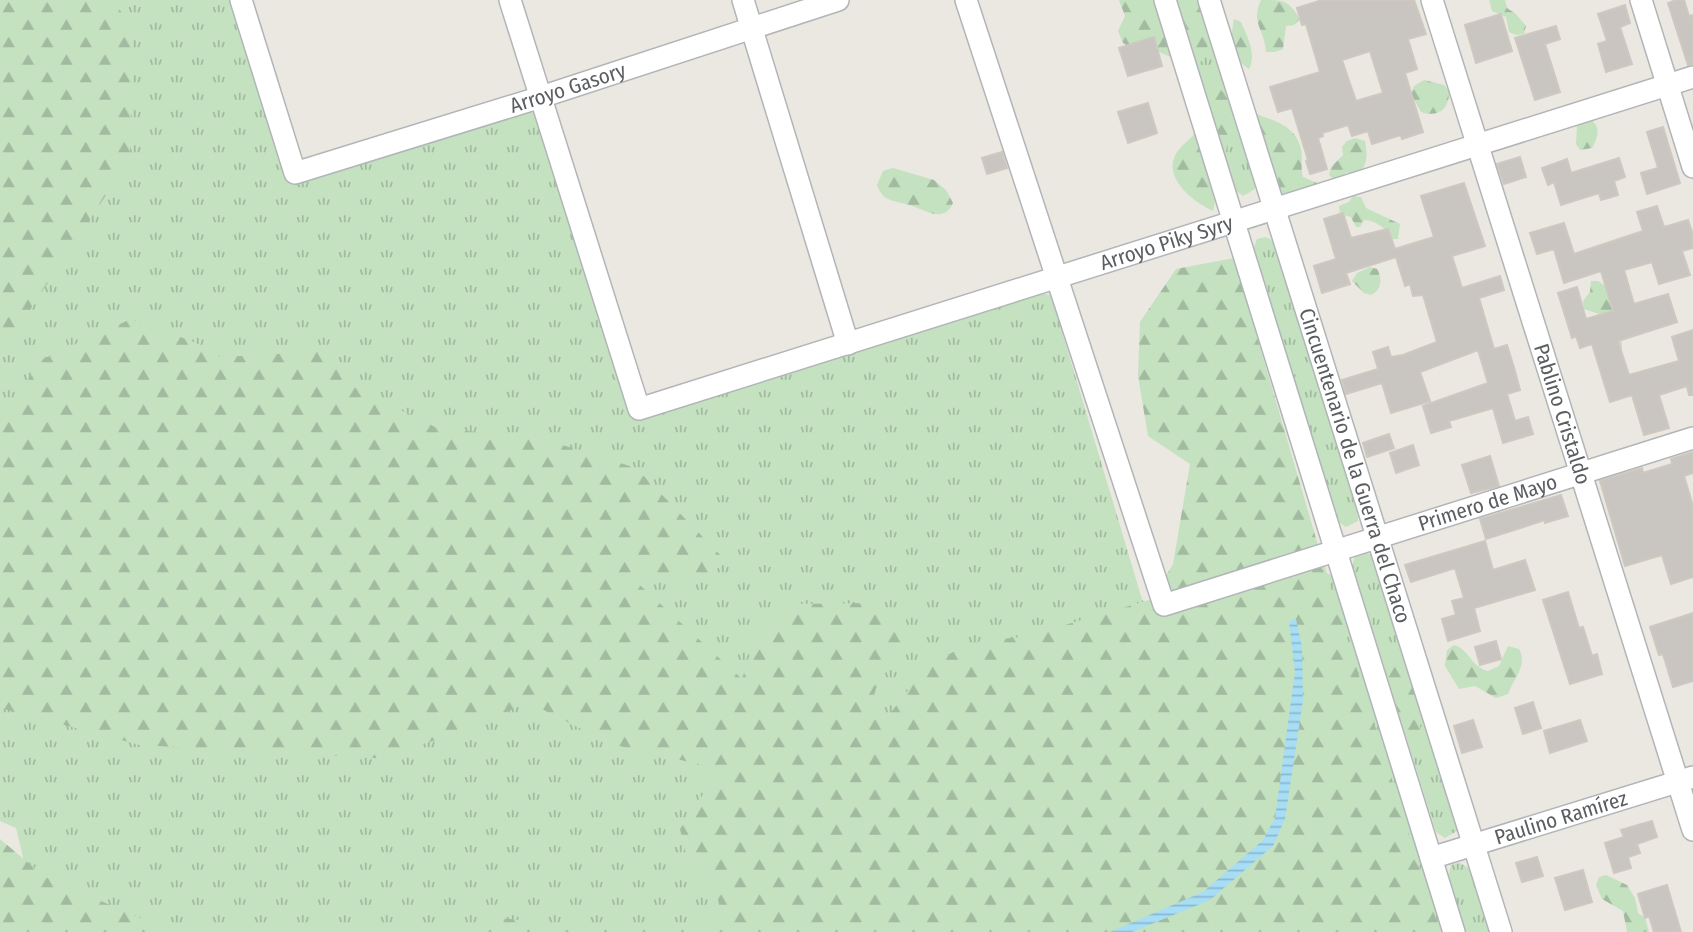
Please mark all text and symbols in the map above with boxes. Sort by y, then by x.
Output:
street label: Arroyo Gasory [507,57,630,119]
street label: Arroyo Piky Syry [1097,209,1237,276]
street label: Cincuentenario de la Guerra del Chaco [1293,305,1416,626]
street label: Pablino Cristaldo [1528,341,1596,487]
street label: Primero de Mayo [1415,469,1560,537]
street label: Paulino Ramírez [1491,785,1630,851]

